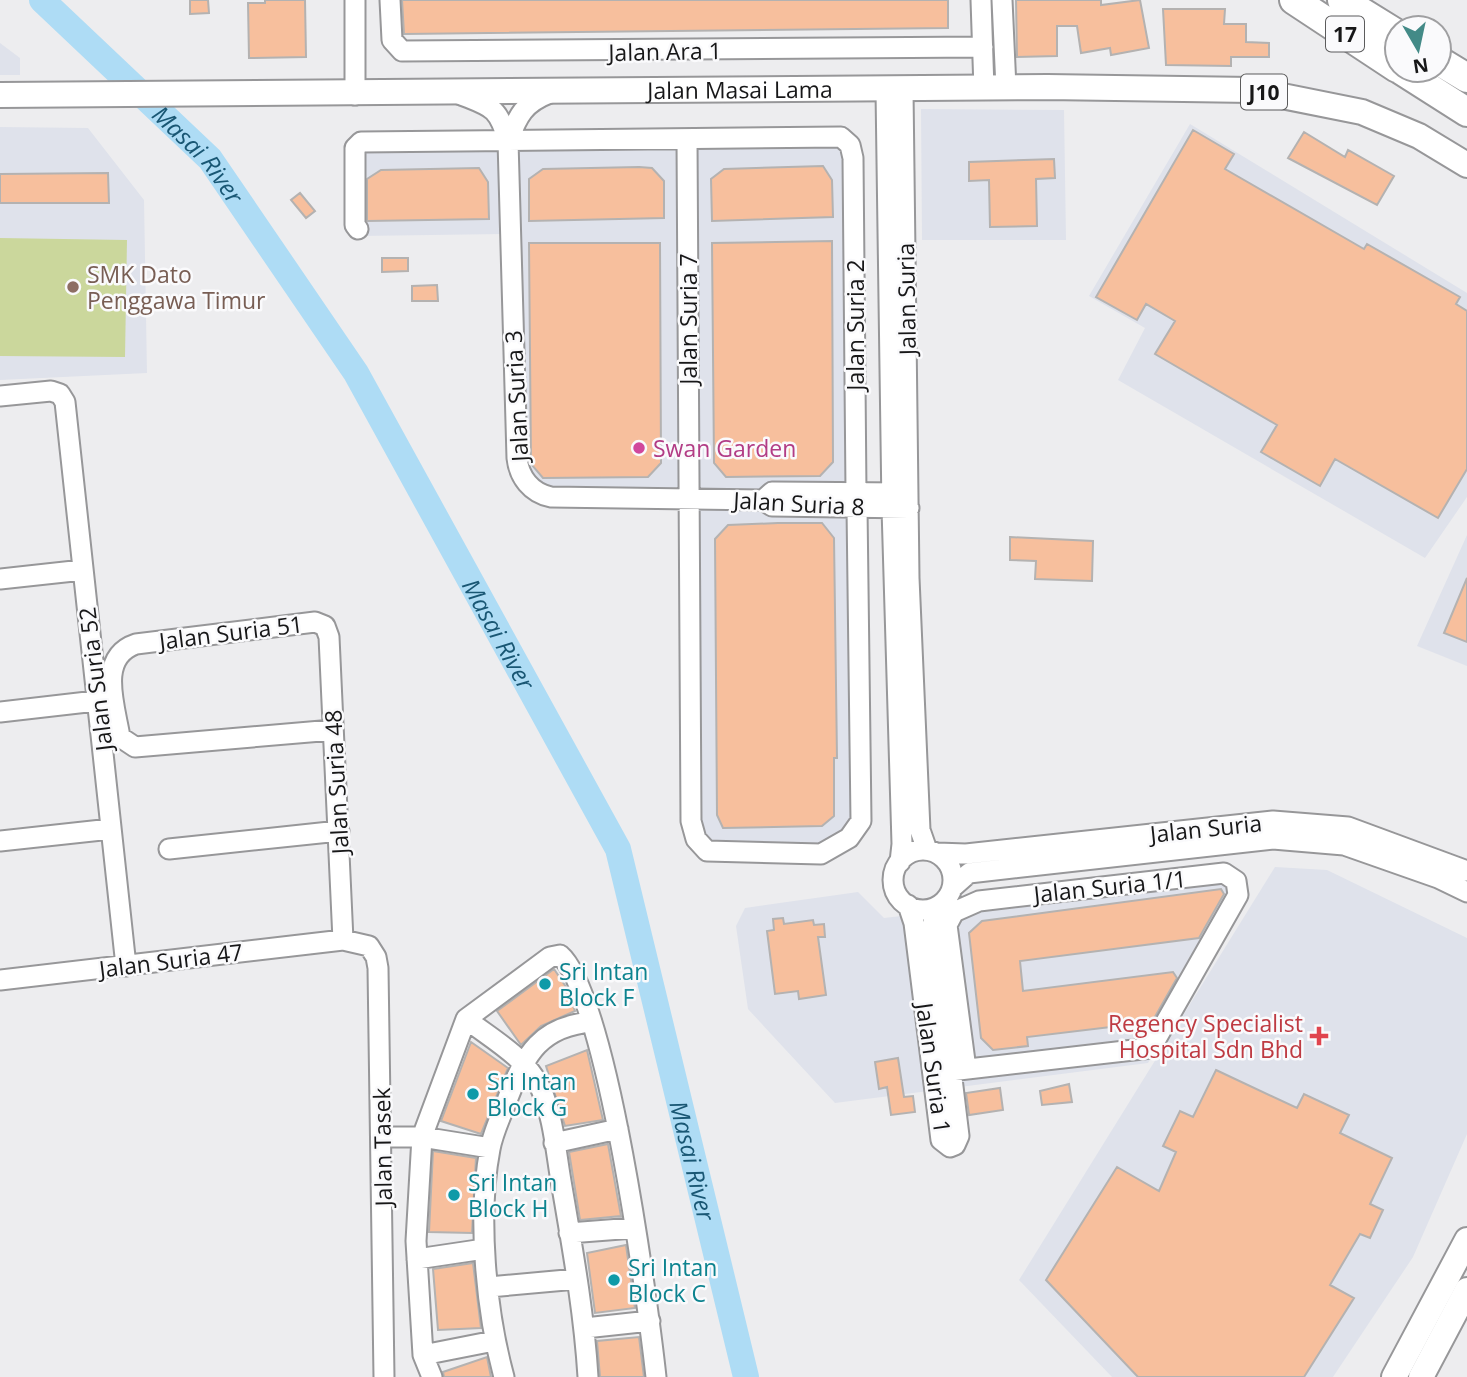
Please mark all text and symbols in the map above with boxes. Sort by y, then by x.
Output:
north arrow [1383,14,1453,84]
road number: 17 [1326,16,1364,52]
street label: Jalan Ara 1 [606,34,722,68]
text: N [1411,52,1430,80]
street label: Jalan Masai Lama [645,73,833,106]
road number: J10 [1241,74,1287,110]
water label: Masai River [146,97,253,211]
street label: Jalan Suria [889,243,923,357]
street label: Jalan Suria 7 [672,253,704,387]
place label: SMK Dato Penggawa Timur [87,258,266,316]
street label: Jalan Suria 2 [839,259,871,393]
marker: SMK Dato Penggawa Timur [65,279,81,295]
street label: Jalan Suria 3 [497,330,536,464]
place label: Swan Garden [653,432,796,464]
marker: Swan Garden [631,440,647,456]
street label: Jalan Suria 8 [731,483,865,522]
water label: Masai River [456,572,544,697]
street label: Jalan Suria 52 [70,605,120,755]
street label: Jalan Suria 51 [155,607,305,657]
street label: Jalan Suria 48 [316,709,356,857]
street label: Jalan Suria [1146,806,1264,850]
street label: Jalan Suria 1/1 [1030,862,1188,910]
street label: Jalan Suria 47 [95,935,245,985]
place label: Sri Intan Block F [559,955,648,1013]
marker: Sri Intan Block F [537,976,553,992]
street label: Jalan Suria 1 [909,999,959,1135]
place label: Regency Specialist Hospital Sdn Bhd [1108,1007,1303,1065]
marker: Regency Specialist Hospital Sdn Bhd [1309,1026,1329,1046]
place label: Sri Intan Block G [487,1065,576,1123]
marker: Sri Intan Block G [465,1086,481,1102]
street label: Jalan Tasek [365,1087,399,1209]
water label: Masai River [663,1097,724,1225]
place label: Sri Intan Block H [468,1166,557,1224]
marker: Sri Intan Block H [446,1187,462,1203]
place label: Sri Intan Block C [628,1251,717,1309]
marker: Sri Intan Block C [606,1272,622,1288]

